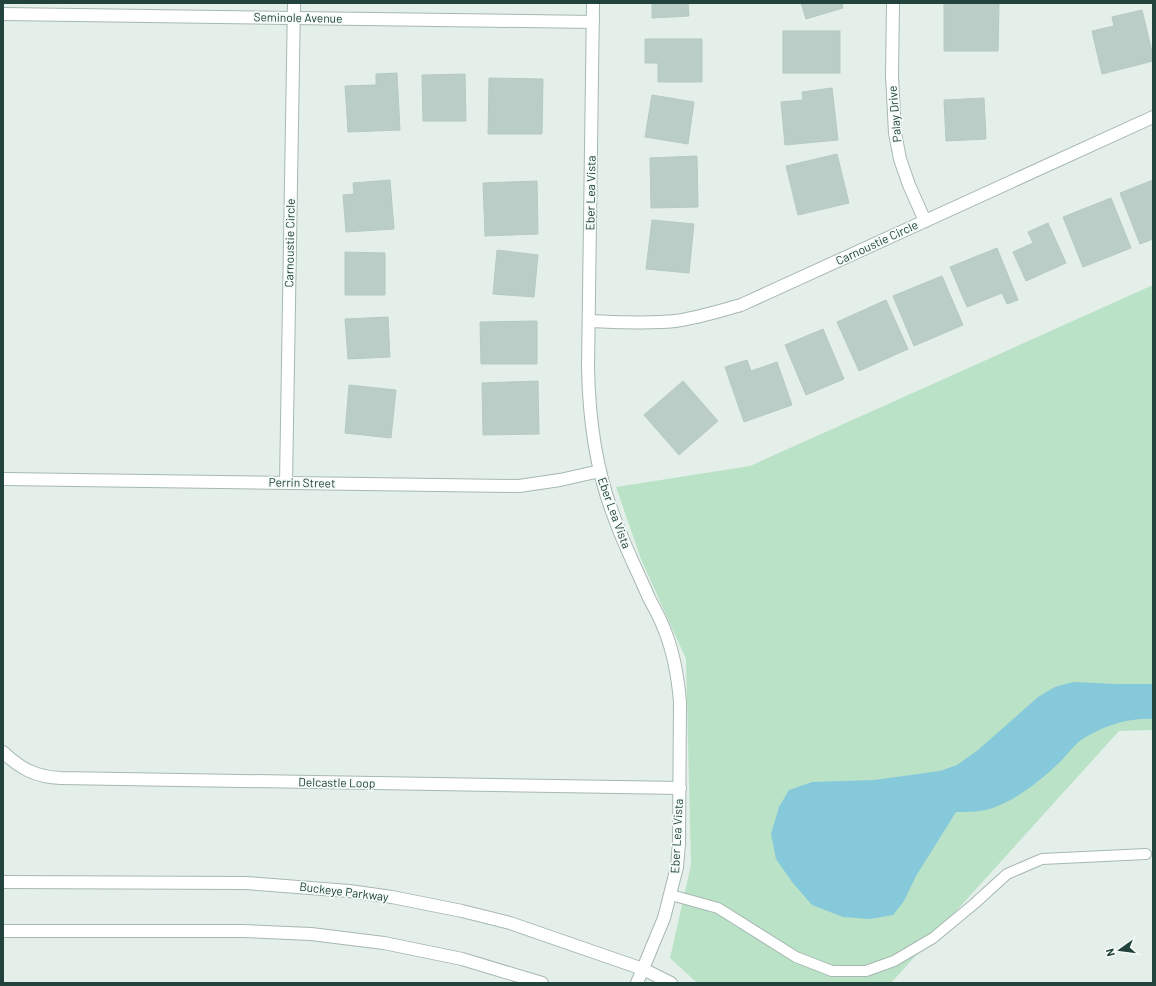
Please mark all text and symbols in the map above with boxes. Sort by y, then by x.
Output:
street label: Seminole Avenue [253,9,343,25]
street label: Palay Drive [885,85,903,143]
street label: Eber Lea Vista [582,155,598,231]
street label: Carnoustie Circle [281,198,297,288]
street label: Carnoustie Circle [833,217,920,267]
street label: Perrin Street [269,474,335,490]
street label: Eber Lea Vista [596,475,634,550]
street label: Delcastle Loop [298,774,376,790]
street label: Eber Lea Vista [667,798,685,874]
street label: Buckeye Parkway [299,879,390,903]
north arrow [1100,930,1140,970]
text: N [1103,947,1117,958]

